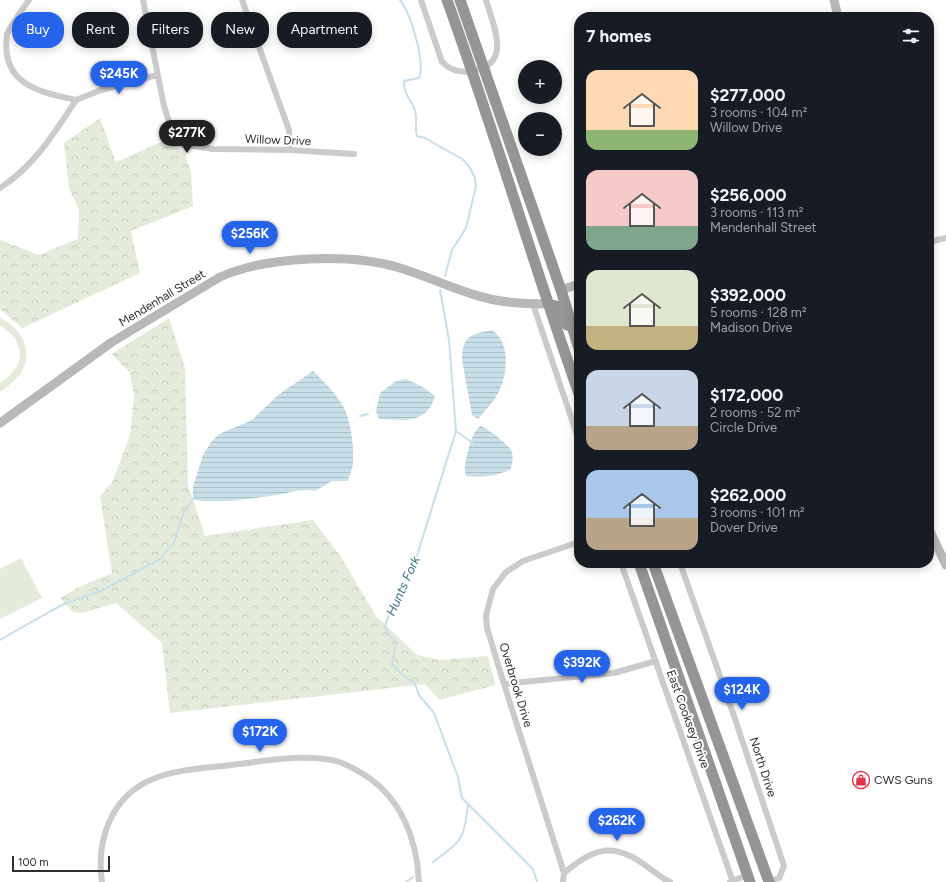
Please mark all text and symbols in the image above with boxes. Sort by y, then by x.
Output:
chip: Buy [12,12,64,48]
chip: Rent [72,12,129,48]
chip: Filters [137,12,203,48]
chip: New [211,12,269,48]
chip: Apartment [277,12,372,48]
icon: filters [900,25,922,47]
text: 7 homes [586,26,651,46]
map controls [518,60,562,156]
button: + [518,60,562,104]
pin: $245K [91,61,147,95]
text: $245K [99,66,139,81]
text: $277,000 [710,85,786,105]
icon: home [618,86,666,134]
text: 3 rooms · 104 m² [710,105,807,120]
button: − [518,112,562,156]
pin: $277K [159,120,215,154]
text: Willow Drive [710,120,782,135]
text: $277K [168,125,206,140]
street label: Willow Drive [245,132,312,148]
text: $256,000 [710,185,786,205]
icon: home [618,186,666,234]
text: 3 rooms · 113 m² [710,205,803,220]
text: Mendenhall Street [710,220,817,235]
pin: $256K [222,221,278,255]
text: $256K [231,226,269,241]
street label: Mendenhall Street [116,266,208,329]
text: $392,000 [710,285,786,305]
icon: home [618,286,666,334]
text: 5 rooms · 128 m² [710,305,807,320]
text: Madison Drive [710,320,792,335]
text: $172,000 [710,385,783,405]
icon: home [618,386,666,434]
text: 2 rooms · 52 m² [710,405,801,420]
text: Circle Drive [710,420,777,435]
text: $262,000 [710,485,786,505]
icon: home [618,486,666,534]
text: 3 rooms · 101 m² [710,505,805,520]
text: Dover Drive [710,520,778,535]
water label: Hunts Fork [383,553,423,618]
street label: Overbrook Drive [497,641,536,729]
pin: $392K [554,650,610,684]
text: $392K [563,655,601,670]
street label: East Cooksey Drive [664,668,712,771]
pin: $124K [714,677,770,711]
text: $124K [723,682,761,697]
pin: $172K [232,719,288,753]
text: $172K [242,724,278,739]
street label: North Drive [747,735,779,799]
shop icon: CWS Guns [851,770,871,790]
place label: CWS Guns [874,773,933,787]
pin: $262K [589,808,645,842]
text: $262K [598,813,636,828]
scale bar [12,854,110,873]
text: 100 m [18,856,49,869]

